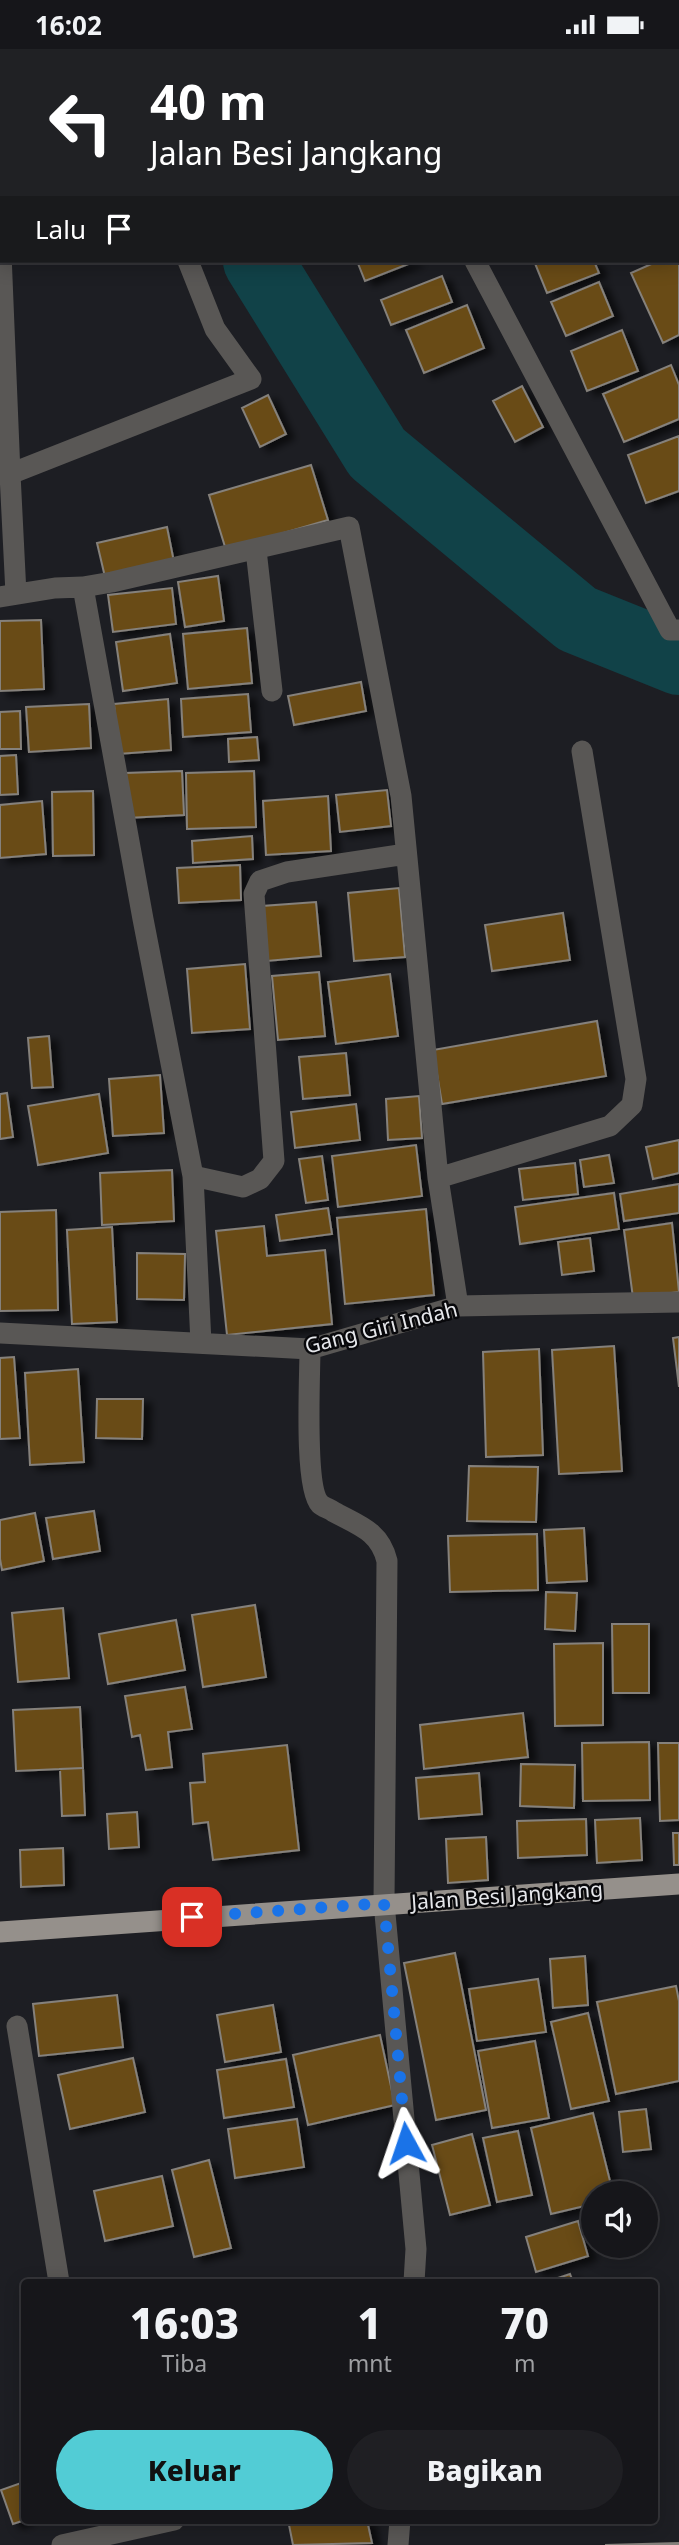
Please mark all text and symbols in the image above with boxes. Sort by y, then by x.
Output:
text: 16:02 [35,7,102,43]
text: 40 m [150,68,267,134]
icon: left [35,77,126,168]
text: Jalan Besi Jangkang [150,131,442,174]
icon: arrive [100,210,138,248]
text: Lalu [35,211,86,247]
street label: Gang Giri Indah [302,1294,460,1360]
street label: Jalan Besi Jangkang [408,1874,604,1916]
pin [162,1887,222,1947]
icon: arrive [173,1898,211,1936]
position arrow [369,2106,443,2180]
map controls [581,2181,658,2258]
button: sound [581,2181,658,2258]
text: 16:03 [130,2294,239,2351]
text: 1 [358,2294,382,2351]
text: 70 [501,2294,549,2351]
text: Tiba [161,2347,207,2379]
text: mnt [348,2347,392,2379]
text: m [514,2347,536,2379]
button: Keluar [56,2430,333,2510]
button: Bagikan [347,2430,623,2510]

